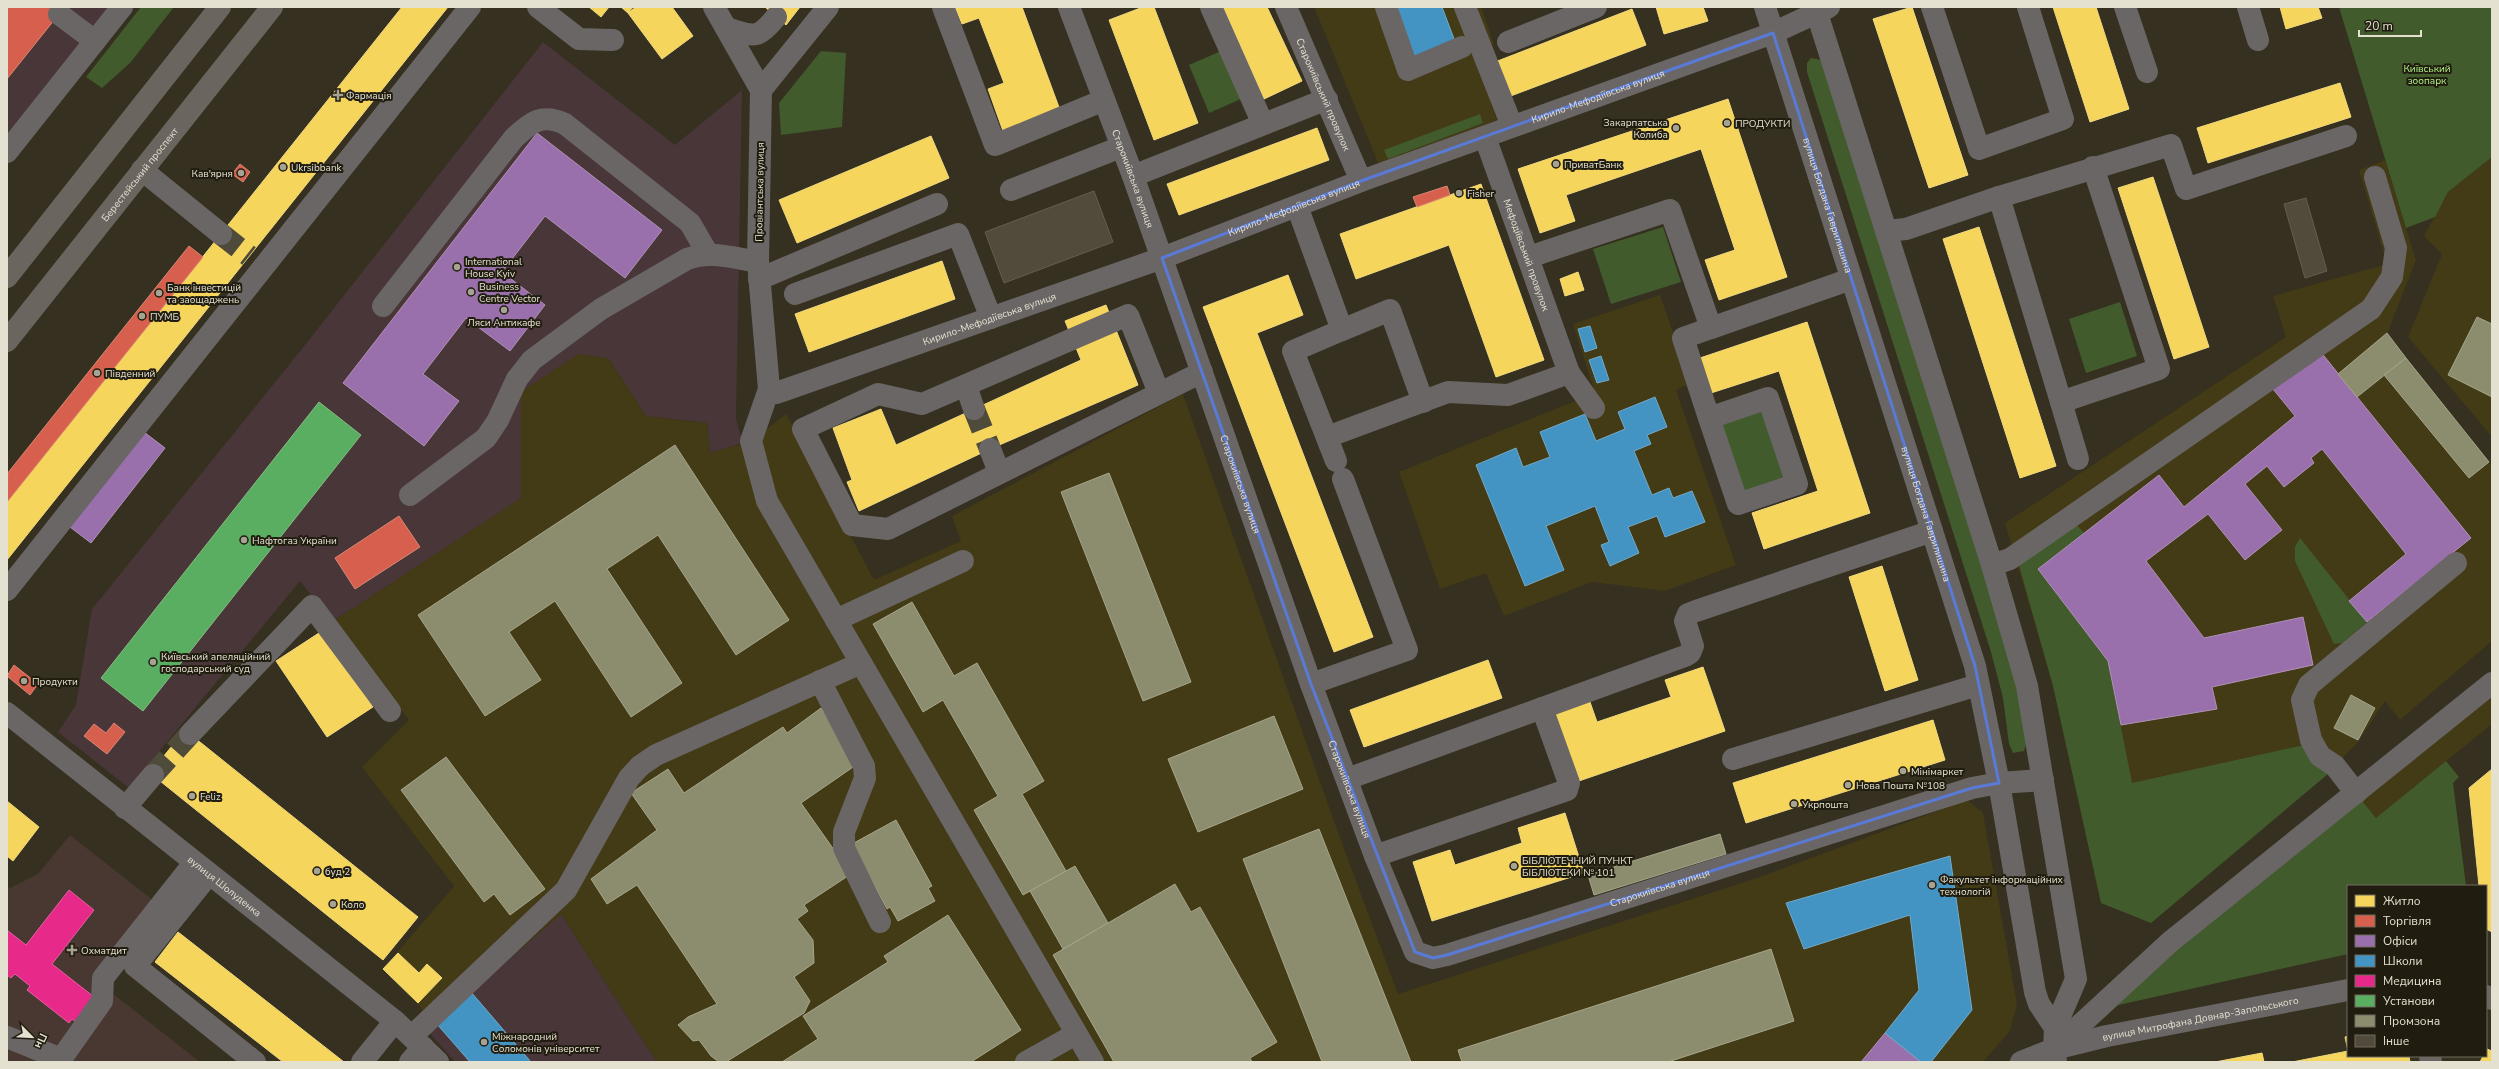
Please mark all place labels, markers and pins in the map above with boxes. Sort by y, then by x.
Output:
place label: Фармація [346,89,392,103]
marker: Фармація [333,90,343,100]
place label: Закарпатська Колиба [1603,116,1668,142]
place label: ПРОДУКТИ [1735,117,1790,131]
marker: ПРОДУКТИ [1722,118,1732,128]
marker: Закарпатська Колиба [1671,123,1681,133]
place label: ПриватБанк [1564,158,1622,172]
marker: ПриватБанк [1551,159,1561,169]
place label: Ukrsibbank [291,161,343,175]
marker: Ukrsibbank [278,162,288,172]
place label: Кав'ярня [191,167,233,181]
marker: Кав'ярня [236,168,246,178]
place label: Fisher [1467,187,1495,201]
marker: Fisher [1454,188,1464,198]
place label: International House Kyiv [465,255,522,281]
marker: International House Kyiv [452,262,462,272]
place label: Business Centre Vector [479,280,541,306]
place label: Банк інвестицій та заощаджень [167,281,241,307]
marker: Business Centre Vector [466,287,476,297]
marker: Банк інвестицій та заощаджень [154,288,164,298]
marker: Ляси Антикафе [499,305,509,315]
place label: ПУМБ [150,310,180,324]
marker: ПУМБ [137,311,147,321]
place label: Ляси Антикафе [467,316,541,330]
place label: Південний [105,367,155,381]
marker: Південний [92,368,102,378]
place label: Нафтогаз України [252,534,337,548]
marker: Нафтогаз України [239,535,249,545]
place label: Київський апеляційний господарський суд [161,650,270,676]
marker: Київський апеляційний господарський суд [148,657,158,667]
place label: Продукти [32,675,78,689]
marker: Продукти [19,676,29,686]
place label: Мінімаркет [1911,765,1964,779]
marker: Мінімаркет [1898,766,1908,776]
place label: Нова Пошта №108 [1856,779,1945,793]
marker: Нова Пошта №108 [1843,780,1853,790]
place label: Feliz [200,790,221,804]
marker: Feliz [187,791,197,801]
place label: Укрпошта [1801,798,1848,812]
marker: Укрпошта [1789,799,1799,809]
place label: БІБЛІОТЕЧНИЙ ПУНКТ БІБЛІОТЕКИ № 101 [1522,854,1633,880]
marker: БІБЛІОТЕЧНИЙ ПУНКТ БІБЛІОТЕКИ № 101 [1509,861,1519,871]
place label: буд 2 [325,865,350,879]
marker: буд 2 [312,866,322,876]
place label: Факультет інформаційних технологій [1940,873,2063,899]
marker: Факультет інформаційних технологій [1927,880,1937,890]
place label: Коло [341,898,365,912]
marker: Коло [328,899,338,909]
marker: Охматдит [66,944,78,956]
place label: Охматдит [81,944,127,958]
place label: Міжнародний Соломонів університет [492,1030,600,1056]
marker: Міжнародний Соломонів університет [479,1037,489,1047]

